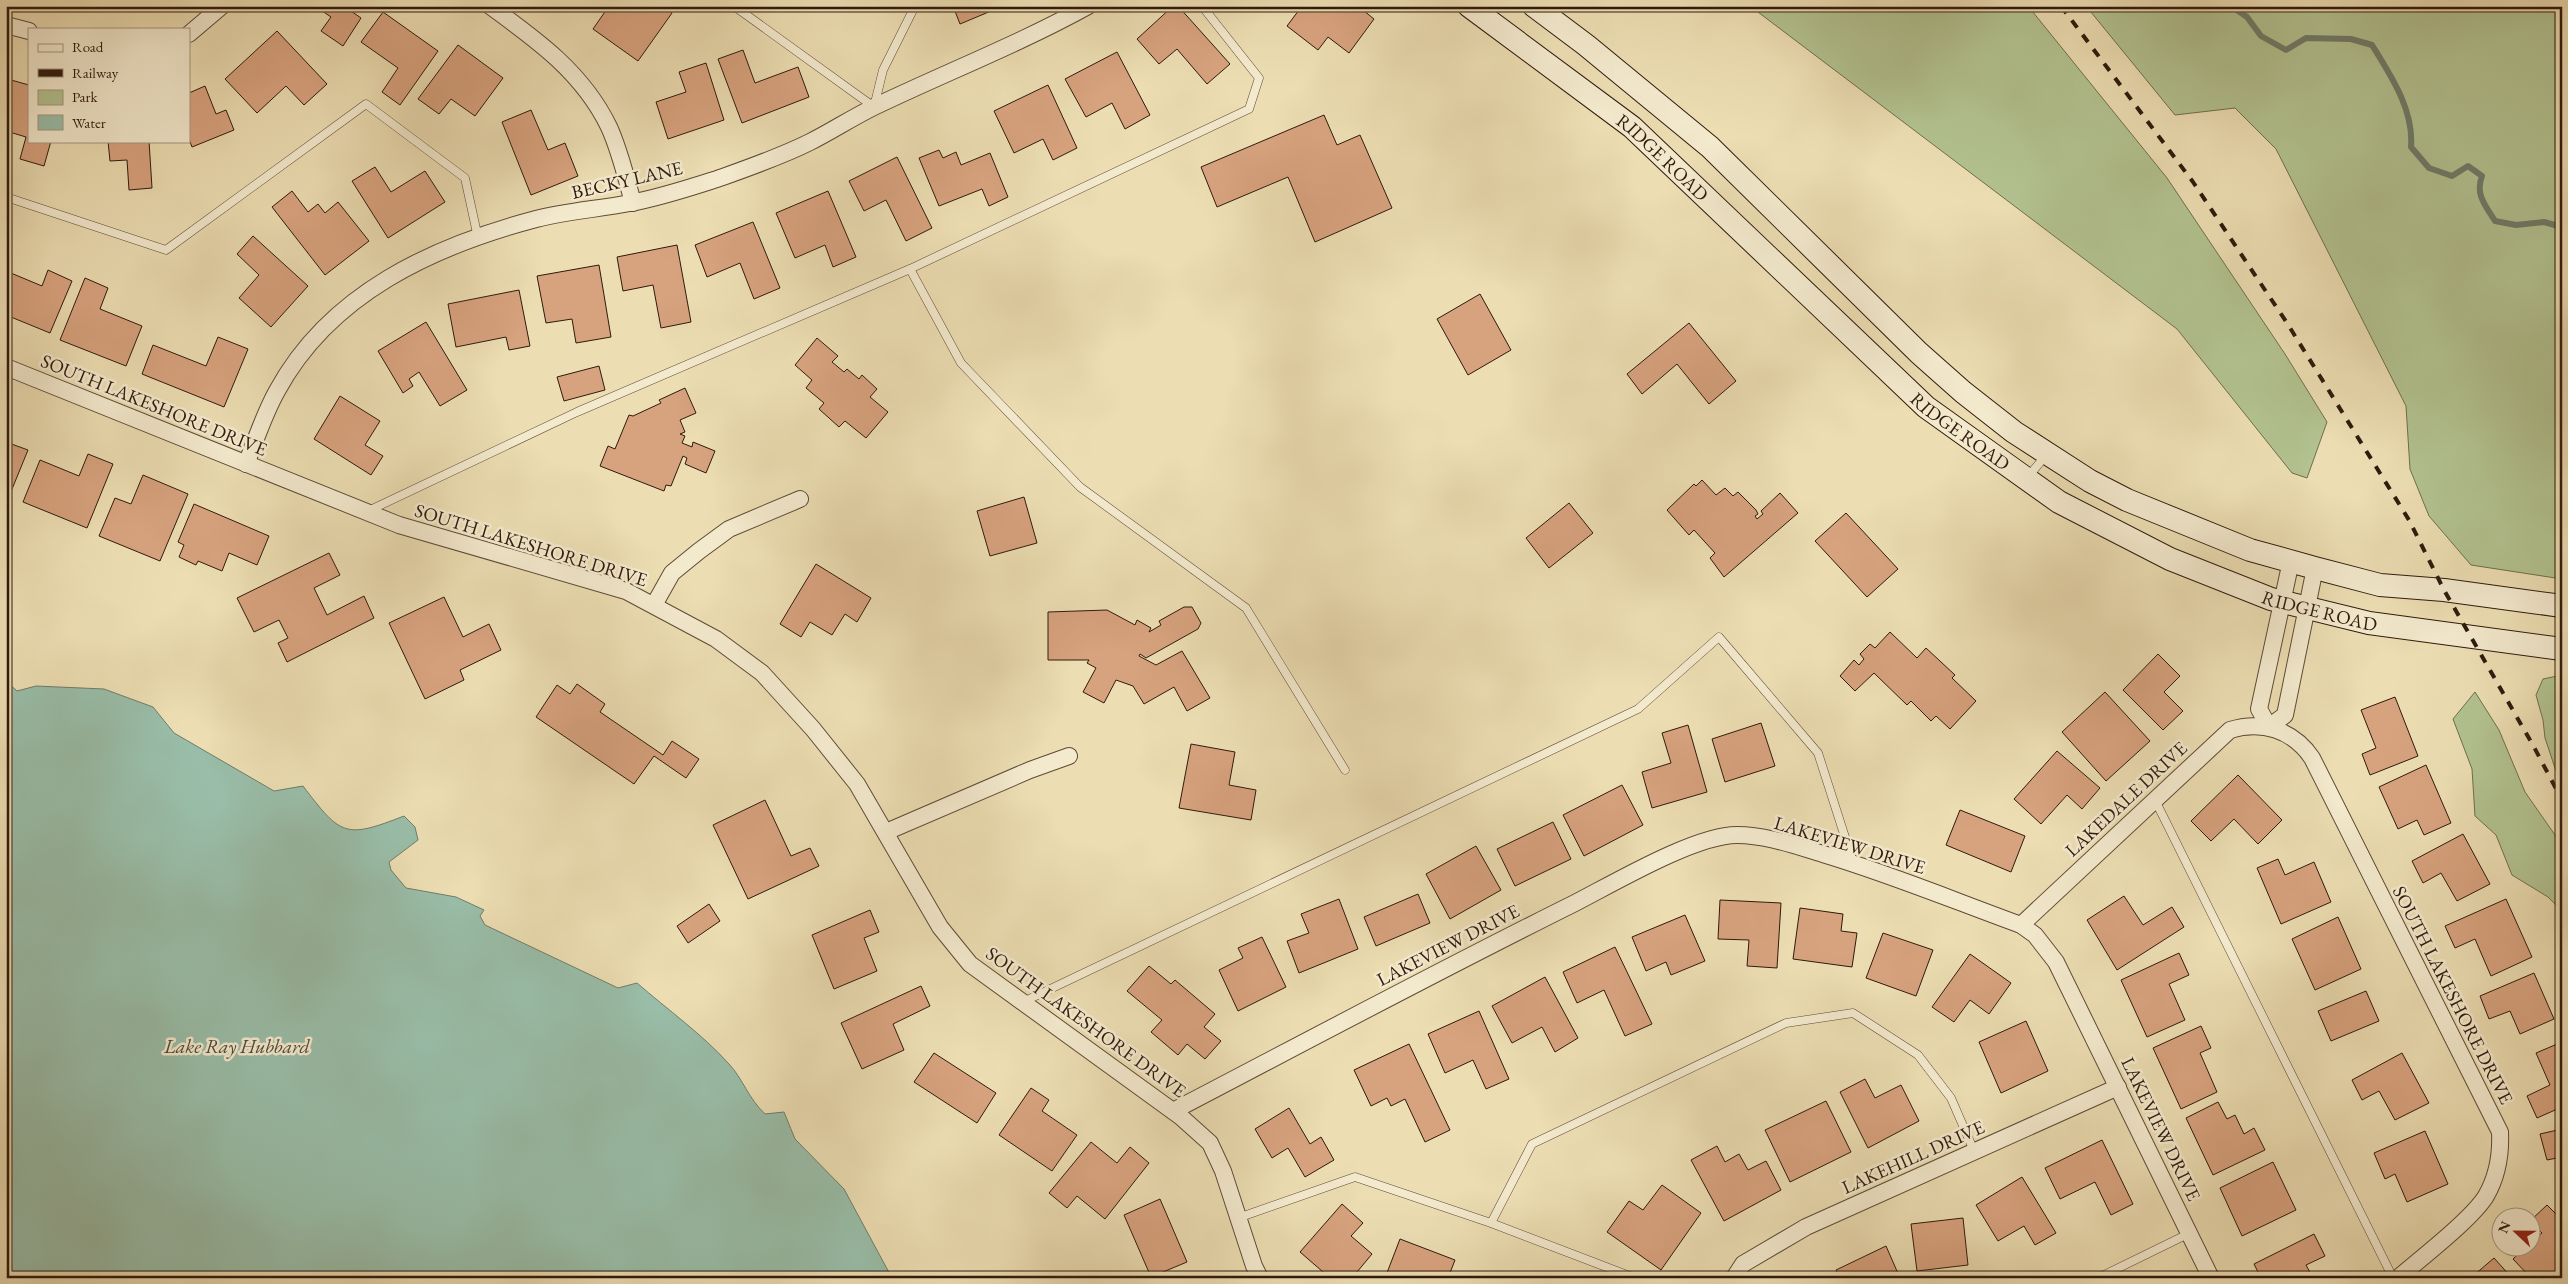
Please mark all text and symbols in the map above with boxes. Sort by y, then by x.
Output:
legend [28,28,190,142]
text: Road [72,37,104,56]
text: Railway [72,63,119,82]
text: Park [72,87,99,106]
street label: RIDGE ROAD [1612,108,1714,206]
text: Water [72,113,106,132]
street label: BECKY LANE [569,155,685,205]
street label: SOUTH LAKESHORE DRIVE [37,348,271,462]
street label: RIDGE ROAD [1905,386,2015,476]
street label: SOUTH LAKESHORE DRIVE [412,498,651,592]
street label: RIDGE ROAD [2258,584,2379,636]
street label: LAKEDALE DRIVE [2060,736,2193,862]
street label: LAKEVIEW DRIVE [1771,810,1929,880]
street label: SOUTH LAKESHORE DRIVE [2387,882,2519,1109]
street label: LAKEVIEW DRIVE [1372,898,1524,992]
street label: SOUTH LAKESHORE DRIVE [981,941,1191,1103]
water label: Lake Ray Hubbard [163,1033,311,1059]
street label: LAKEVIEW DRIVE [2115,1053,2207,1205]
street label: LAKEHILL DRIVE [1838,1114,1988,1200]
north arrow [2490,1206,2540,1256]
text: N [2493,1218,2515,1236]

